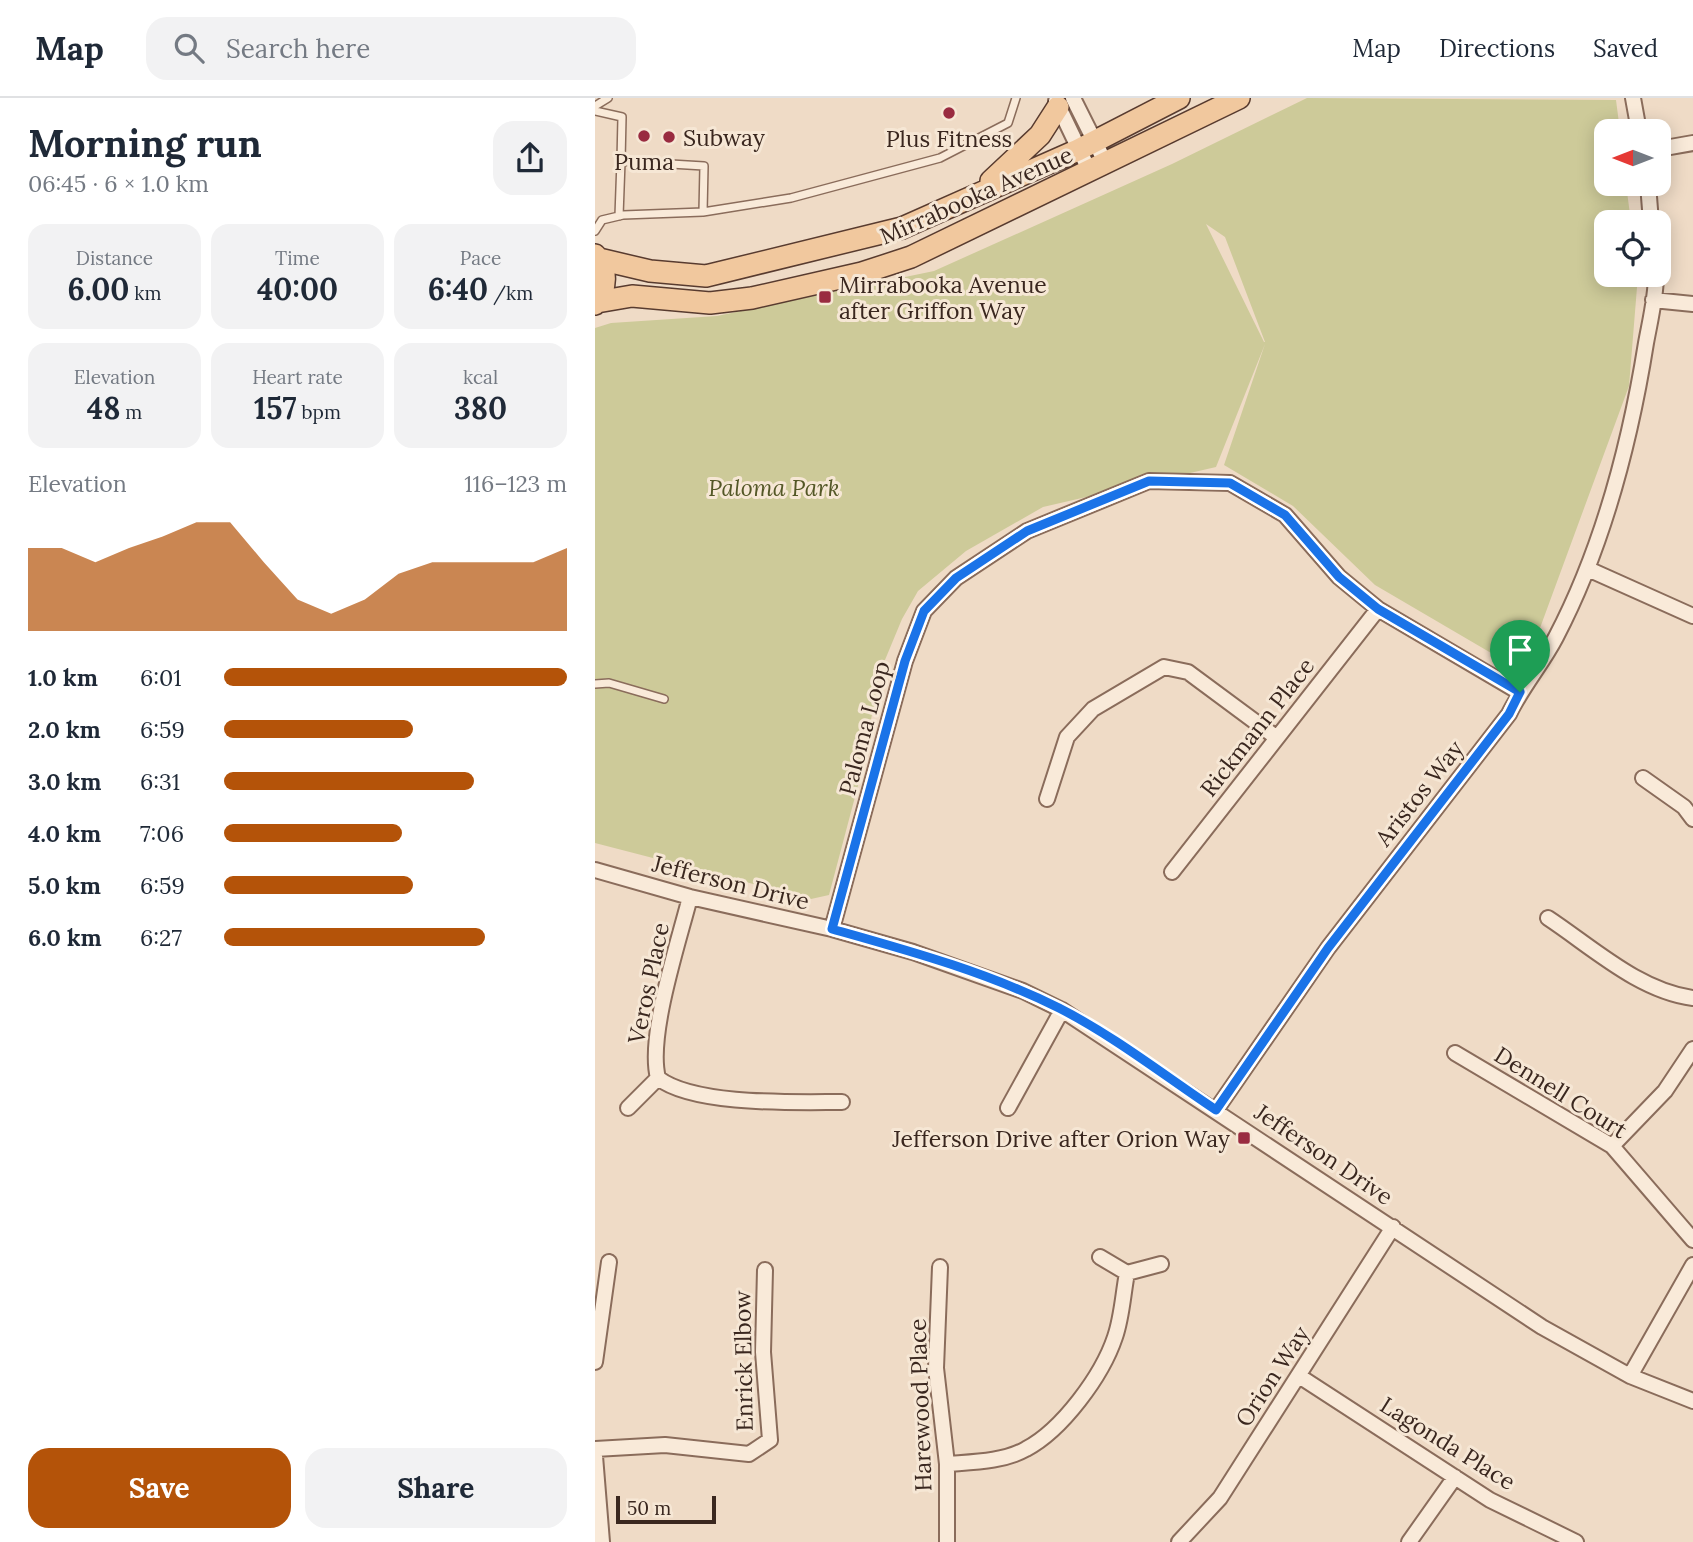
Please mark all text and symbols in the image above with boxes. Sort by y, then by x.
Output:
search box [146,17,636,80]
text: Map [35,27,104,69]
icon: search [170,29,208,67]
text: Search here [226,32,370,65]
text: Map [1352,33,1401,64]
text: Directions [1439,33,1555,64]
text: Saved [1593,33,1658,64]
marker: Plus Fitness [941,105,957,121]
text: Morning run [28,119,262,167]
north arrow [1594,119,1671,196]
map controls [1594,119,1671,287]
button: share [493,121,567,195]
place label: Subway [683,123,766,152]
place label: Plus Fitness [886,124,1012,153]
marker: Puma [636,128,652,144]
marker: Subway [661,129,677,145]
street label: Mirrabooka Avenue [875,139,1077,251]
place label: Puma [614,147,674,176]
text: 06:45 · 6 × 1.0 km [28,169,209,198]
button: locate [1594,210,1671,287]
text: Distance [76,246,153,270]
text: Time [275,246,320,270]
text: Pace [460,246,501,270]
text: 6.00 [67,270,129,308]
text: 40:00 [257,270,338,308]
text: 6:40 [428,270,488,308]
place label: Mirrabooka Avenue after Griffon Way [839,270,1047,325]
text: km [129,281,162,305]
text: /km [488,281,533,305]
marker: Mirrabooka Avenue after Griffon Way [817,289,833,305]
text: Elevation [74,365,155,389]
text: Heart rate [252,365,343,389]
text: kcal [463,365,498,389]
text: 48 [87,389,120,427]
text: 157 [254,389,297,427]
text: 380 [454,389,507,427]
text: m [120,400,142,424]
text: bpm [297,400,341,424]
text: Elevation [28,469,127,498]
text: 116–123 m [464,469,567,498]
park label: Paloma Park [708,473,840,502]
pin [1490,620,1550,692]
icon: arrive [1501,631,1539,669]
street label: Rickmann Place [1194,652,1320,802]
street label: Paloma Loop [832,658,896,798]
text: 1.0 km [28,663,98,692]
text: 6:01 [140,663,182,692]
text: 2.0 km [28,715,101,744]
text: 6:59 [140,715,185,744]
street label: Aristos Way [1368,734,1470,852]
text: 3.0 km [28,767,101,796]
text: 6:31 [140,767,180,796]
text: 4.0 km [28,819,101,848]
text: 7:06 [140,819,184,848]
street label: Jefferson Drive [649,848,812,915]
text: 5.0 km [28,871,101,900]
text: 6:59 [140,871,185,900]
street label: Veros Place [621,920,675,1047]
text: 6.0 km [28,923,102,952]
text: 6:27 [140,923,182,952]
street label: Dennell Court [1489,1040,1633,1144]
street label: Jefferson Drive [1249,1097,1399,1211]
place label: Jefferson Drive after Orion Way [891,1124,1231,1153]
marker: Jefferson Drive after Orion Way [1236,1130,1252,1146]
street label: Enrick Elbow [727,1290,759,1432]
street label: Harewood Place [902,1318,938,1492]
street label: Orion Way [1229,1320,1316,1432]
street label: Lagonda Place [1375,1390,1521,1496]
button: Save [28,1448,291,1528]
button: Share [305,1448,567,1528]
scale bar [616,1493,716,1525]
text: 50 m [627,1496,671,1520]

